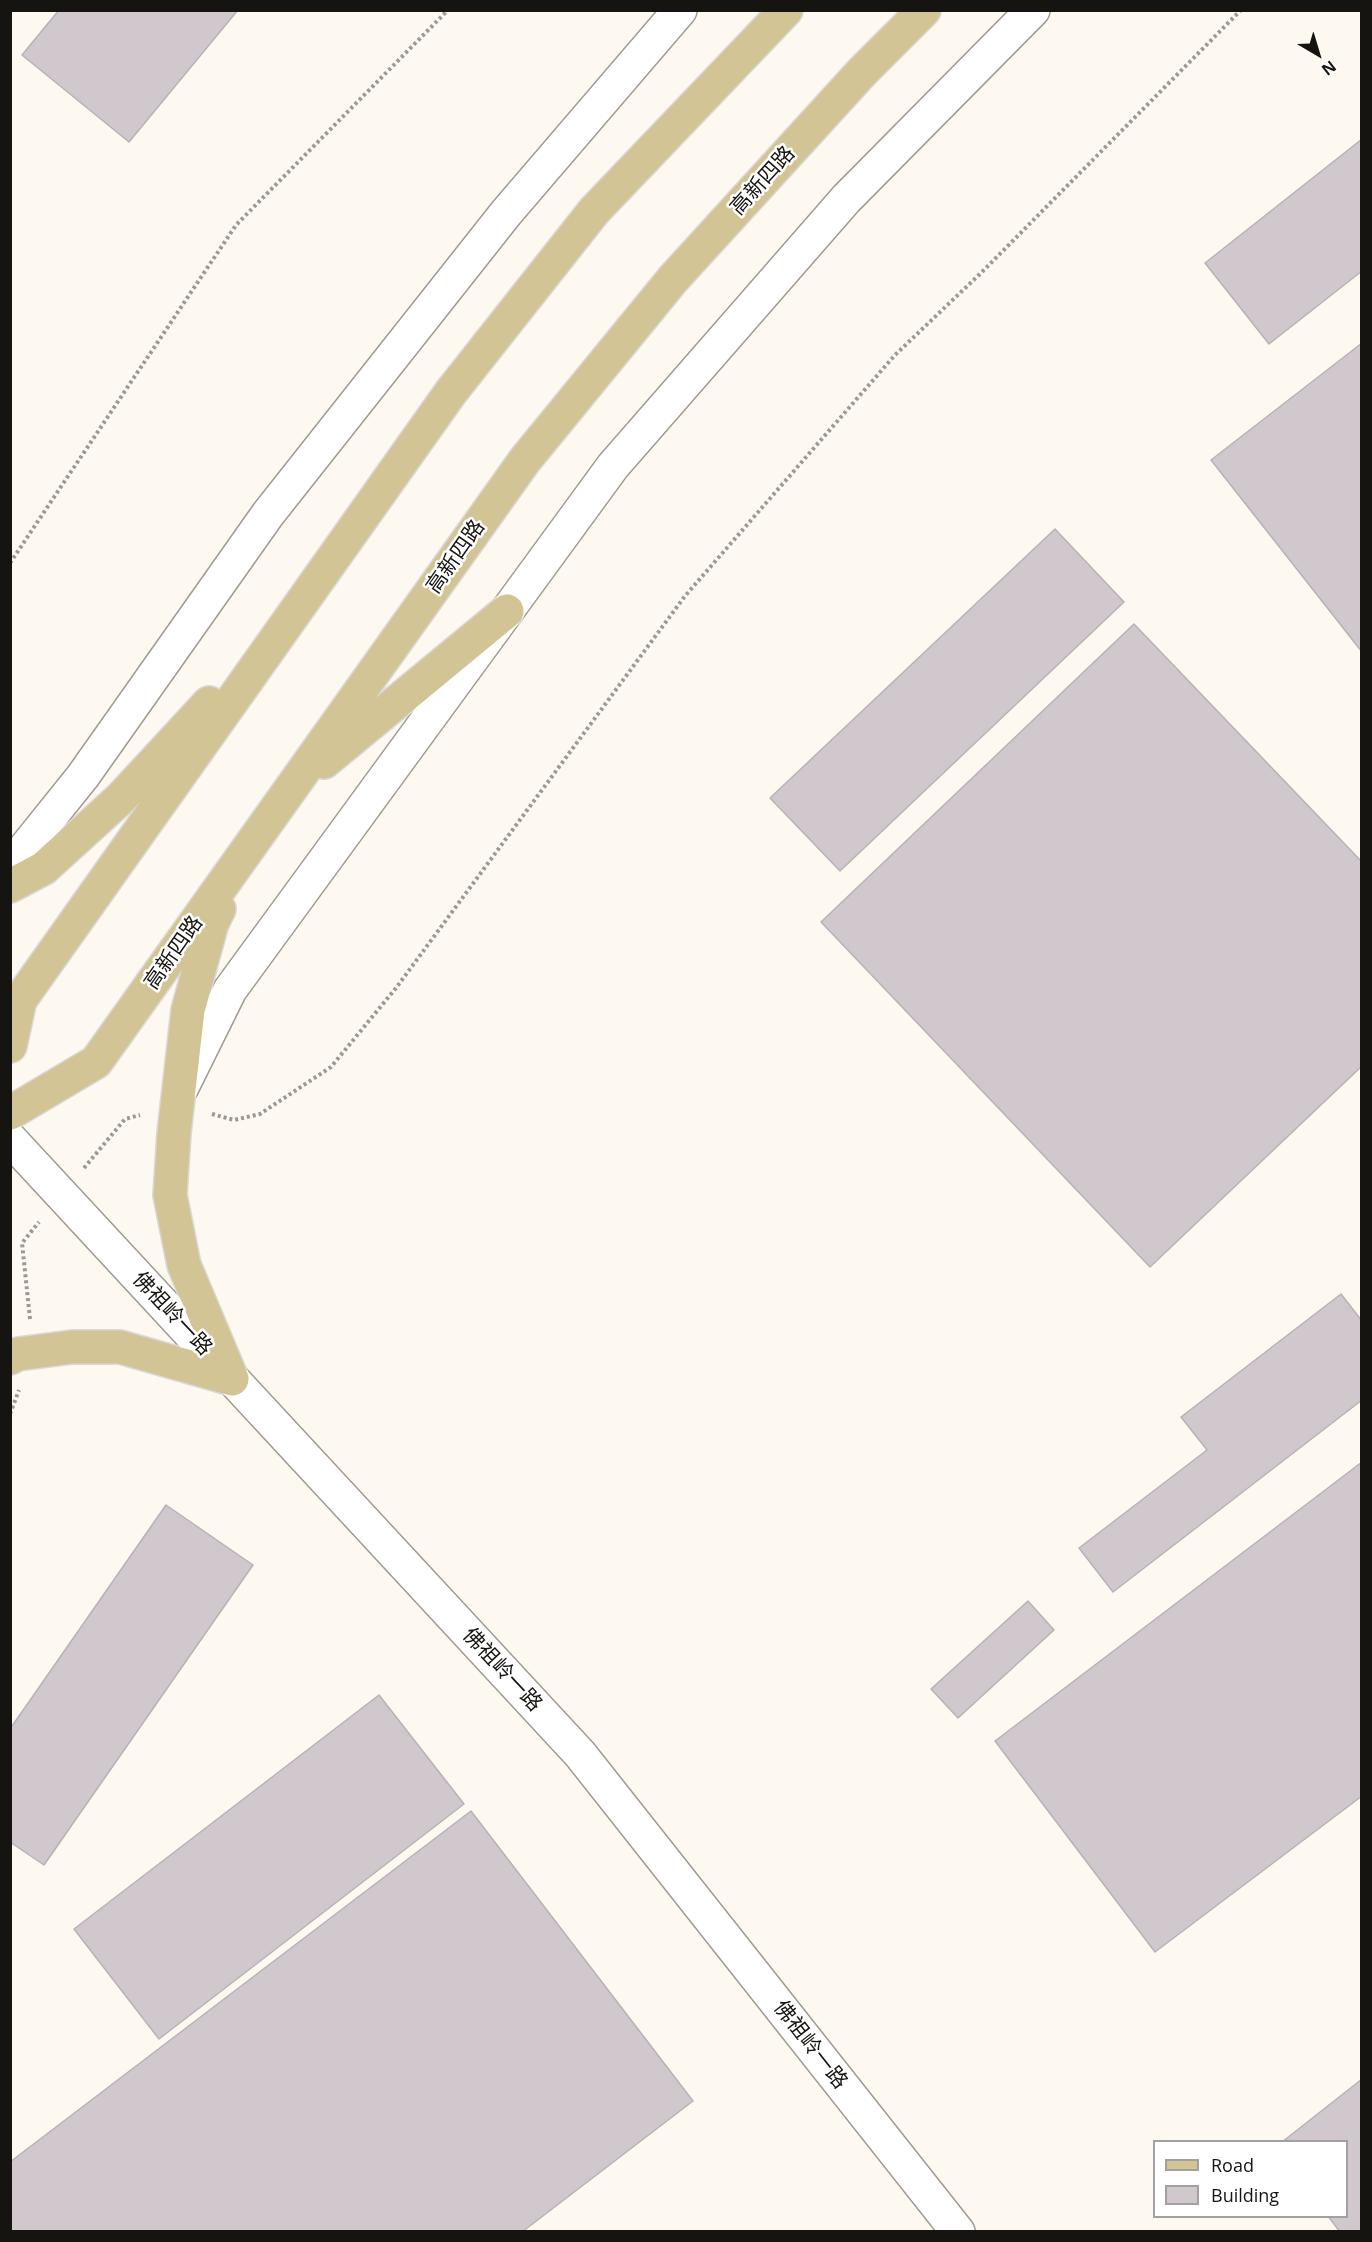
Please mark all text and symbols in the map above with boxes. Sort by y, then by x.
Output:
north arrow [1288,24,1348,84]
text: N [1317,56,1341,81]
street label: 高新四路 [726,141,800,221]
street label: 高新四路 [422,515,490,599]
street label: 高新四路 [140,911,208,995]
street label: 佛祖岭一路 [127,1267,217,1361]
street label: 佛祖岭一路 [457,1623,547,1717]
street label: 佛祖岭一路 [768,1996,852,2094]
legend [1153,2140,1348,2218]
text: Road [1211,2153,1254,2177]
text: Building [1211,2183,1279,2207]

